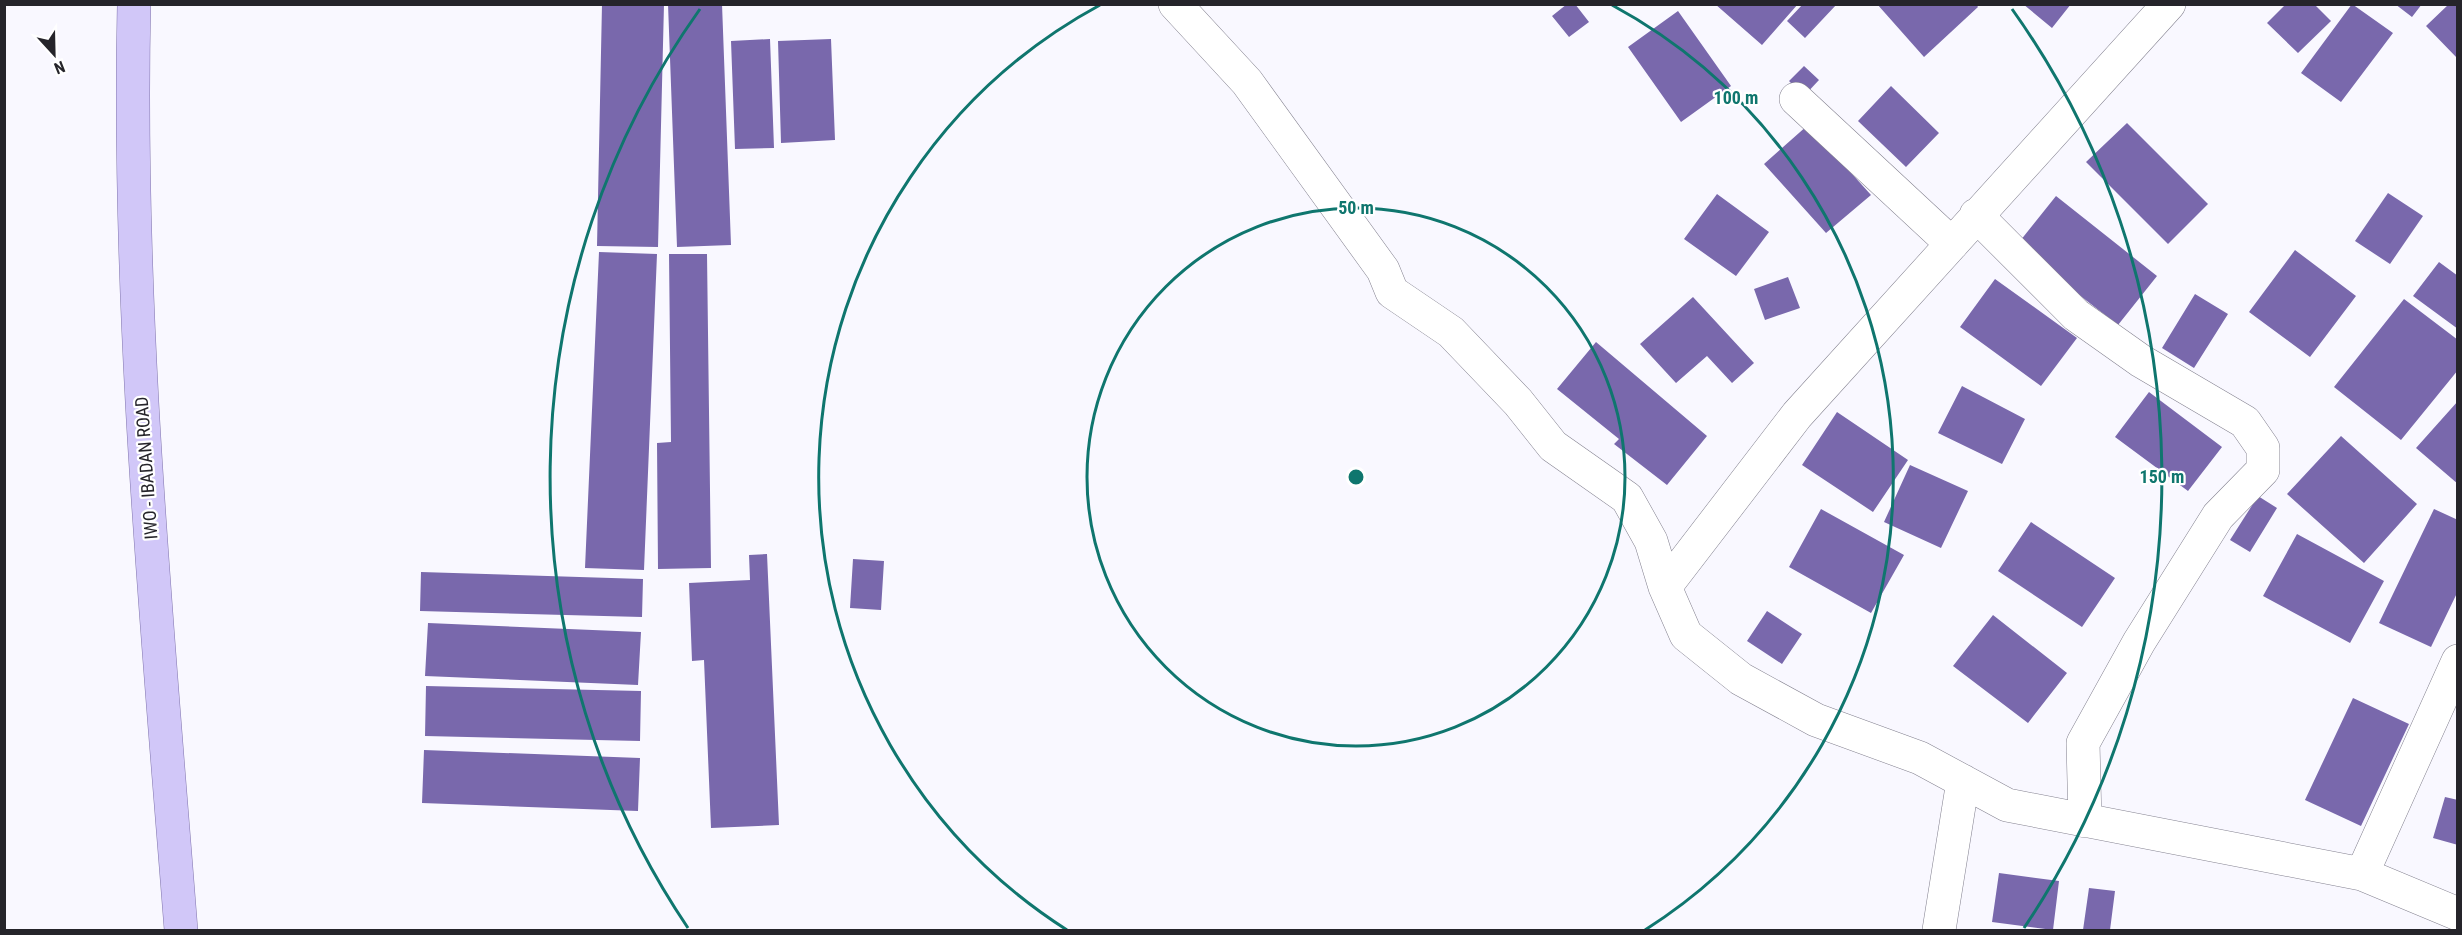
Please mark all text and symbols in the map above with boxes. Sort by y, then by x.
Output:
north arrow [24,24,84,84]
text: N [51,57,68,78]
text: 100 m [1714,87,1758,108]
text: 50 m [1338,197,1374,218]
street label: IWO - IBADAN ROAD [131,396,161,540]
text: 150 m [2140,466,2184,487]
centre of rings [1346,467,1366,487]

